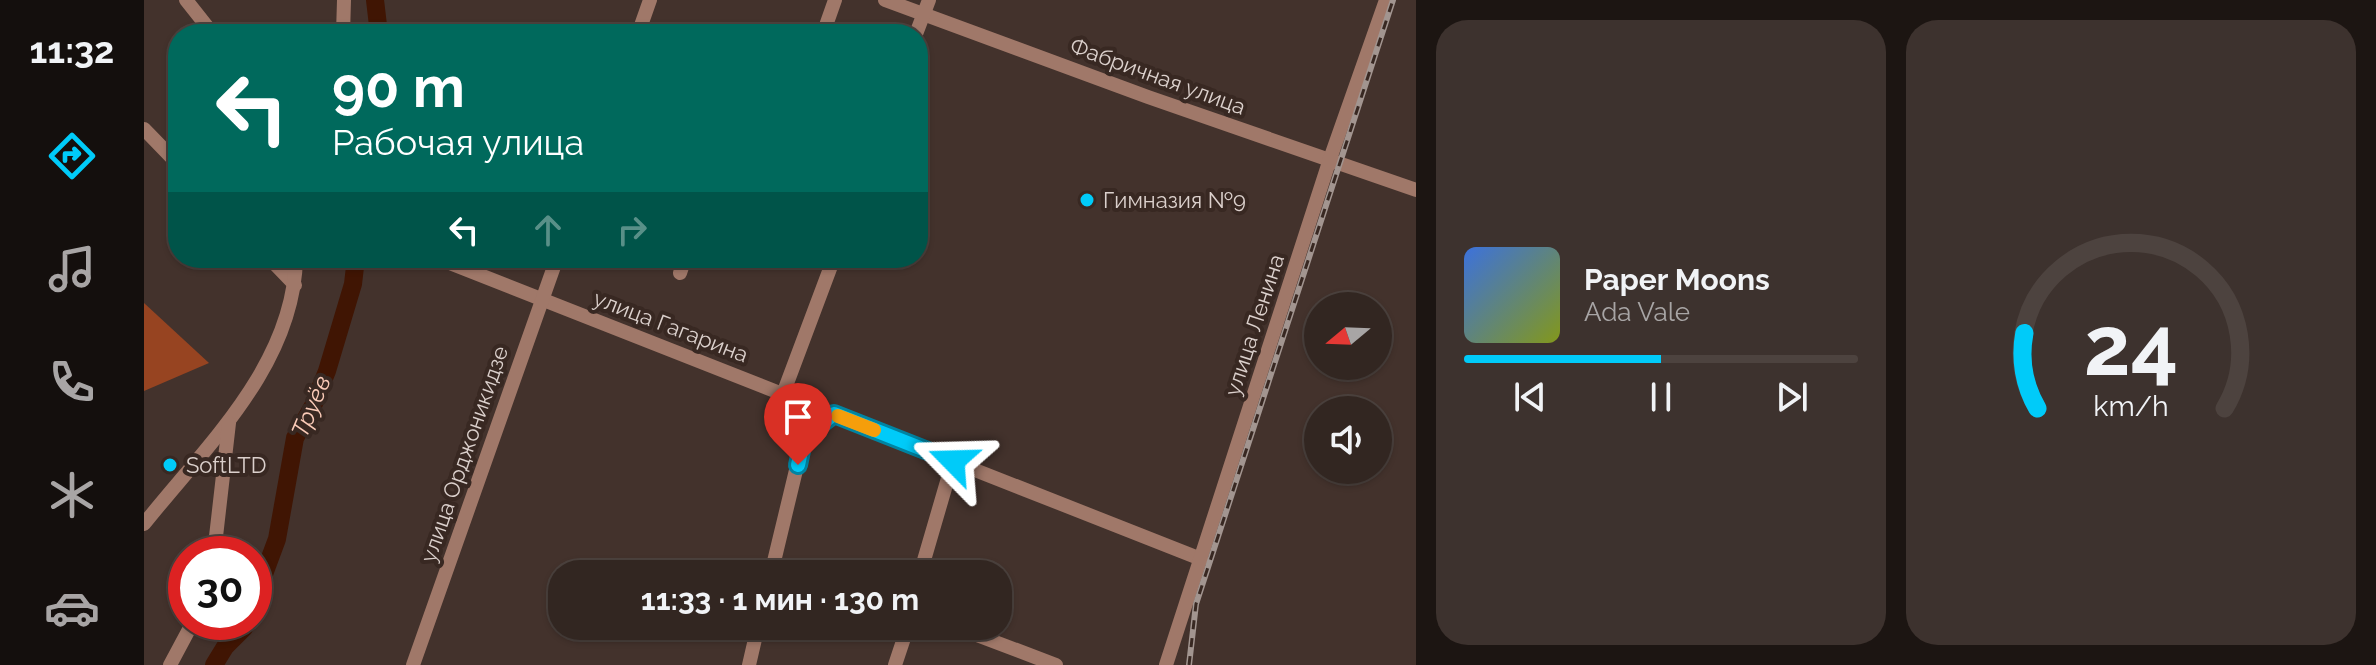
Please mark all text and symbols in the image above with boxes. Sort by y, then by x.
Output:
text: 11:32 [30,29,114,71]
street label: Фабричная улица [1067,32,1249,120]
text: 90 m [332,54,465,120]
icon: left [200,56,304,160]
text: Рабочая улица [332,121,584,163]
icon: directions [44,128,100,184]
place label: Гимназия №9 [1103,187,1246,213]
marker: Гимназия №9 [1078,191,1096,209]
icon: left [442,208,486,252]
icon: ahead [526,208,570,252]
icon: right [610,208,654,252]
icon: music [44,241,100,297]
street label: улица Ленина [1219,251,1289,399]
text: Paper Moons [1584,262,1770,297]
street label: улица Гагарина [590,285,752,367]
north arrow [1304,292,1392,380]
map controls [1304,292,1392,484]
text: 24 [2084,296,2178,393]
text: Ada Vale [1584,297,1690,327]
street label: улица Орджоникидзе [415,342,513,566]
icon: phone [44,354,100,410]
water label: Труёв [285,371,337,441]
icon: previous [1508,375,1552,419]
icon: pause [1639,375,1683,419]
icon: next [1770,375,1814,419]
pin [764,383,832,465]
text: km/h [2093,389,2169,423]
icon: arrive [776,395,820,439]
button: sound [1304,396,1392,484]
position arrow [911,419,995,503]
place label: SoftLTD [186,452,266,478]
marker: SoftLTD [161,456,179,474]
icon: climate [44,467,100,523]
speed limit sign: 30 [168,536,272,640]
icon: car [44,580,100,636]
text: 11:33 · 1 мин · 130 m [641,582,919,617]

